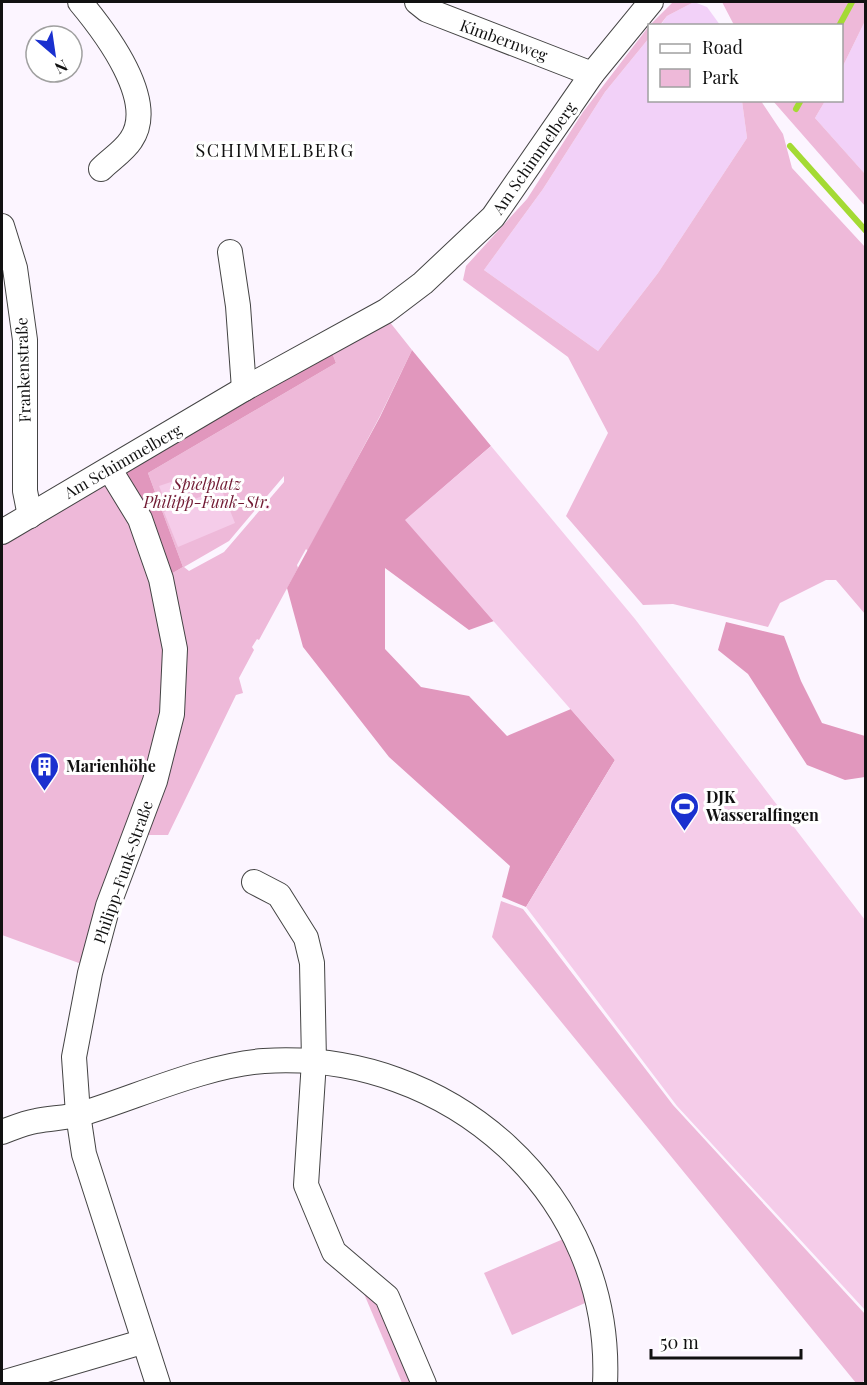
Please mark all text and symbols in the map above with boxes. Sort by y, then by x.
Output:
street label: Kimbernweg [457,14,551,65]
north arrow [24,24,84,84]
legend [648,24,843,102]
text: Road [702,35,743,59]
text: N [51,56,72,80]
text: Park [702,65,739,89]
street label: Am Schimmelberg [486,97,581,219]
district label: SCHIMMELBERG [195,138,355,162]
street label: Frankenstraße [10,317,35,423]
street label: Am Schimmelberg [59,418,186,503]
park label: Spielplatz Philipp-Funk-Str. [143,473,270,512]
building icon: Marienhöhe [29,750,61,792]
place label: Marienhöhe [66,755,156,776]
place label: DJK Wasseralfingen [705,786,819,825]
sports icon: DJK Wasseralfingen [669,790,701,832]
street label: Philipp-Funk-Straße [88,797,157,946]
scale bar [651,1322,801,1360]
text: 50 m [660,1330,699,1354]

